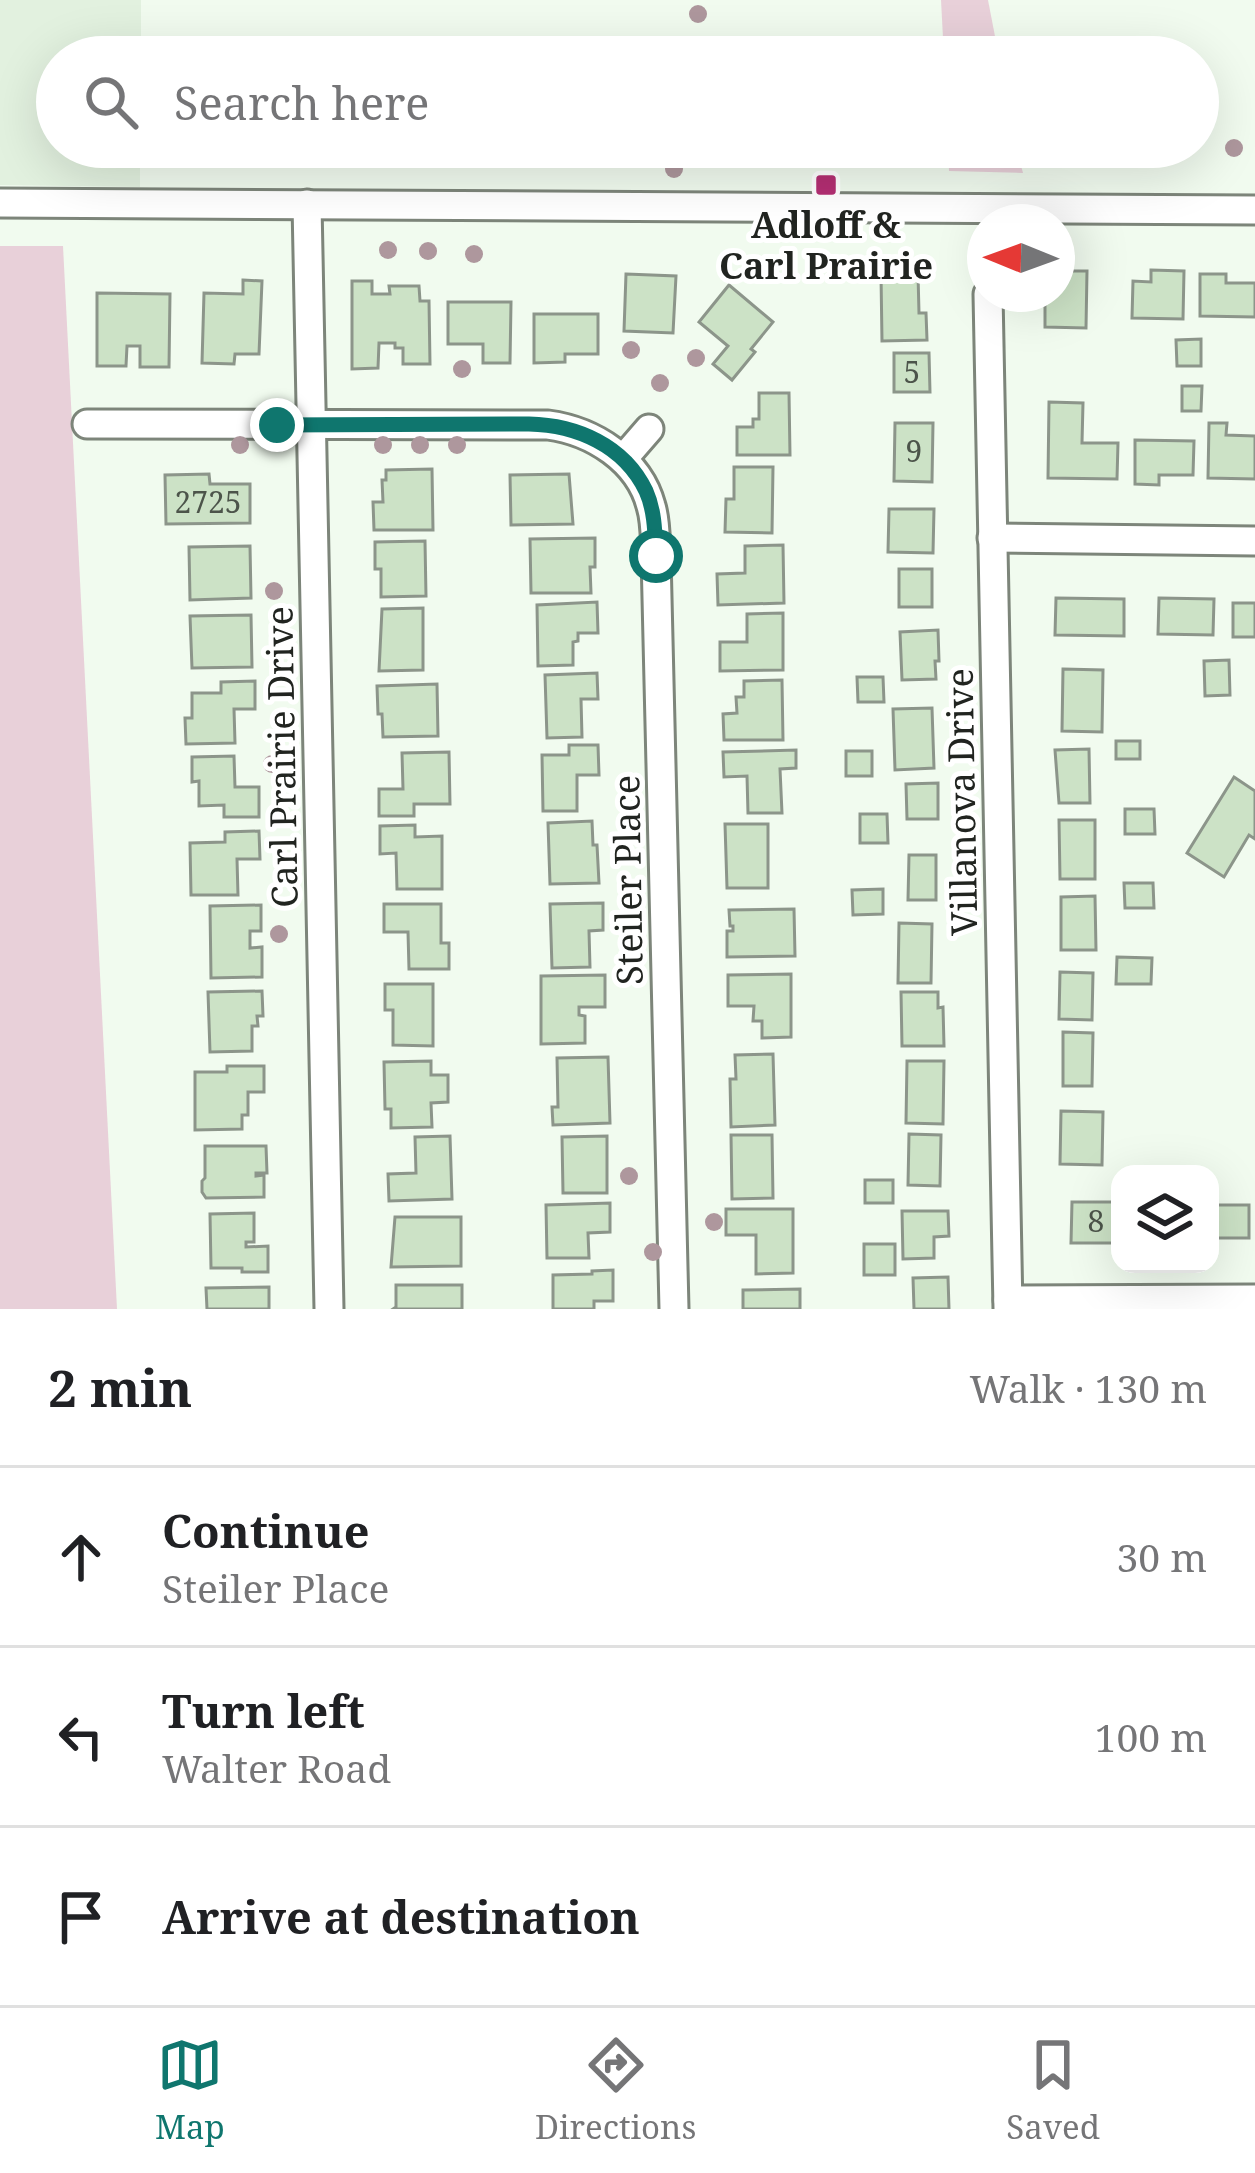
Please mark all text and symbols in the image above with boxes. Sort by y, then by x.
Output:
search box [36,36,1219,168]
icon: search [78,69,144,135]
text: Search here [174,72,429,133]
marker: Adloff & Carl Prairie [813,172,839,198]
place label: Adloff & Carl Prairie [719,200,933,290]
north arrow [967,204,1075,312]
house number: 5 [904,351,920,392]
route end [250,398,304,452]
house number: 9 [906,430,922,471]
house number: 2725 [174,481,242,522]
route start [629,529,683,583]
street label: Carl Prairie Drive [254,606,309,908]
street label: Villanova Drive [935,668,988,936]
street label: Steiler Place [601,775,654,985]
map controls [1111,1165,1219,1273]
button: layers [1111,1165,1219,1273]
house number: 8 [1088,1200,1104,1241]
text: 2 min [48,1352,192,1422]
text: Walk · 130 m [970,1361,1207,1414]
text: Continue [162,1500,370,1561]
icon: ahead [48,1524,114,1590]
text: 30 m [1116,1530,1207,1583]
text: Steiler Place [162,1561,389,1614]
text: Turn left [162,1680,365,1741]
icon: left [48,1704,114,1770]
text: 100 m [1095,1710,1207,1763]
text: Walter Road [162,1741,391,1794]
icon: arrive [48,1884,114,1950]
text: Arrive at destination [162,1886,640,1947]
tab: Map [155,2032,225,2149]
tab: Directions [535,2032,696,2149]
tab: Saved [1006,2032,1100,2149]

